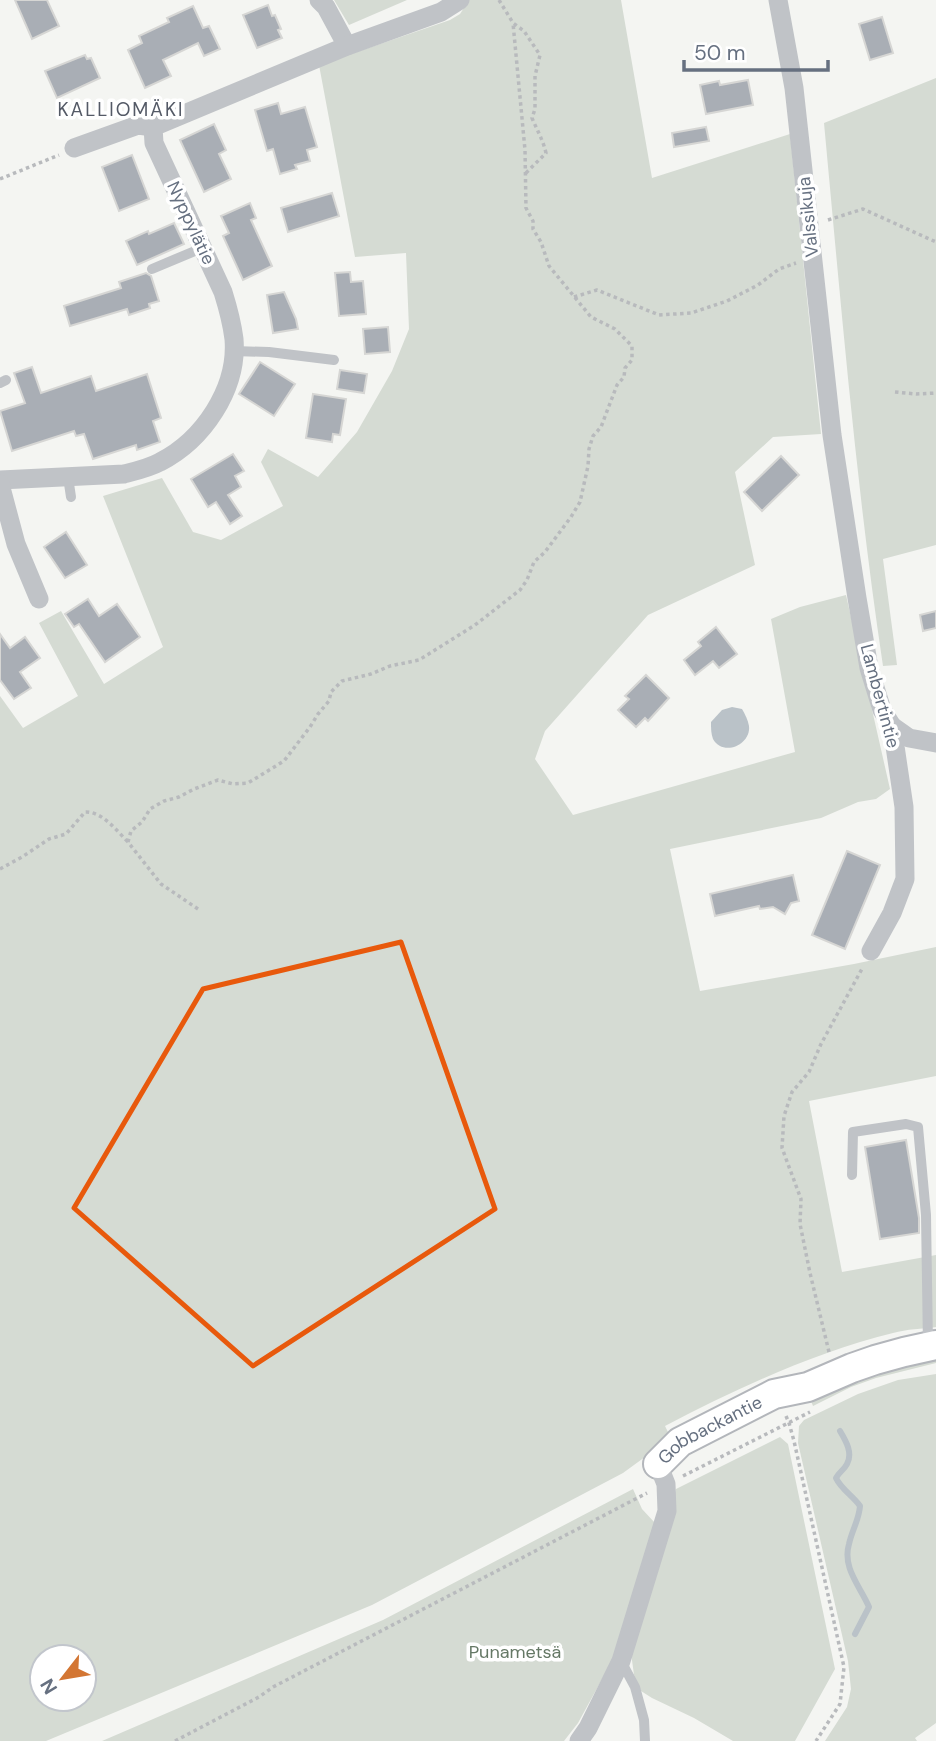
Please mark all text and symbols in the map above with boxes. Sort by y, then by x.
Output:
scale bar [684,28,828,72]
text: 50 m [694,39,745,67]
district label: KALLIOMÄKI [57,97,185,122]
street label: Valssikuja [792,176,824,258]
street label: Nyppylätie [161,177,221,269]
street label: Lambertintie [855,641,905,751]
street label: Gobbackantie [652,1390,766,1470]
park label: Punametsä [469,1640,561,1664]
north arrow [28,1643,98,1713]
text: N [35,1674,63,1699]

